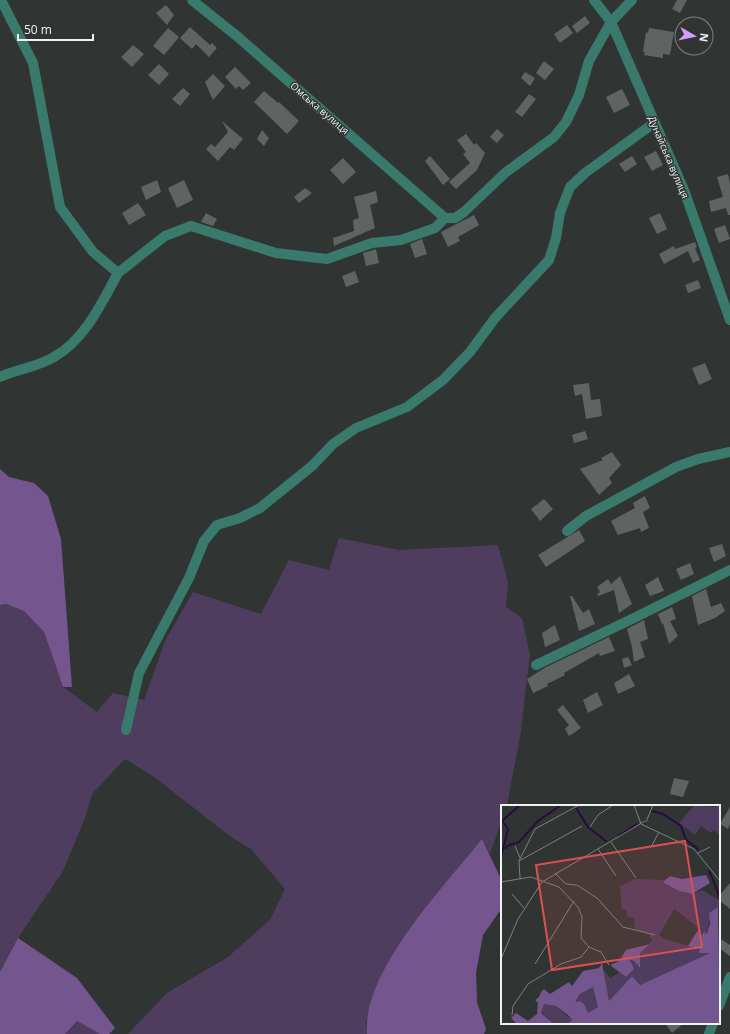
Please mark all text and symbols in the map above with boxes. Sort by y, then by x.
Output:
scale bar [18,16,93,42]
north arrow [674,16,714,56]
text: 50 m [24,21,52,38]
text: N [696,32,712,43]
street label: Омська вулиця [288,79,352,137]
street label: Дунайська вулиця [645,113,693,201]
inset map [501,805,720,1024]

